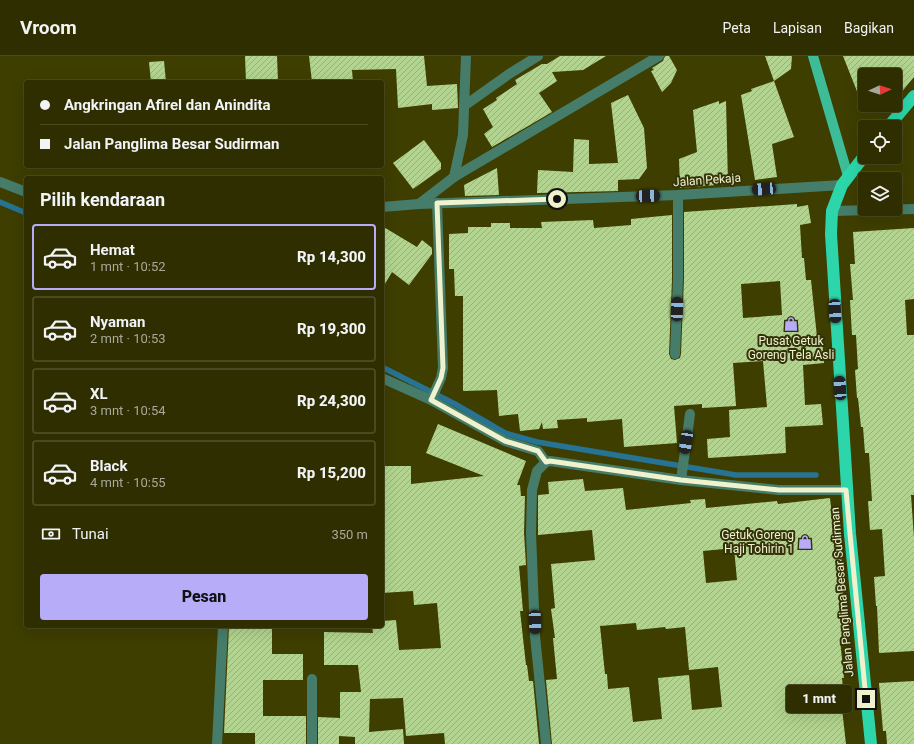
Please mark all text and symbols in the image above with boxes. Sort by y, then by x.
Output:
text: Vroom [20,16,77,39]
text: Peta [723,20,751,36]
text: Lapisan [773,20,822,36]
text: Bagikan [844,20,894,36]
north arrow [858,68,902,112]
map controls [858,68,902,216]
text: Angkringan Afirel dan Anindita [64,96,271,114]
button: locate [858,120,902,164]
text: Jalan Panglima Besar Sudirman [64,135,279,153]
street label: Jalan Pekaja [673,171,741,189]
button: layers [858,172,902,216]
car [752,182,776,196]
text: Pilih kendaraan [40,189,165,210]
route start [548,190,566,208]
car [636,190,660,202]
icon: car [42,239,78,275]
text: Hemat [90,241,135,259]
text: Rp 14,300 [297,248,366,266]
text: 1 mnt · 10:52 [90,259,166,274]
car [671,297,683,321]
car [828,299,842,323]
icon: car [42,311,78,347]
text: Nyaman [90,313,145,331]
shop icon: Pusat Getuk Goreng Tela Asli [783,316,799,332]
text: Rp 19,300 [297,320,366,338]
text: 2 mnt · 10:53 [90,331,166,346]
place label: Pusat Getuk Goreng Tela Asli [748,334,834,362]
car [833,376,847,400]
icon: car [42,383,78,419]
text: XL [90,385,108,403]
text: Rp 24,300 [297,392,366,410]
text: 3 mnt · 10:54 [90,403,166,418]
car [678,429,694,455]
icon: car [42,455,78,491]
text: Black [90,457,127,475]
text: Rp 15,200 [297,464,366,482]
text: 4 mnt · 10:55 [90,475,166,490]
street label: Jalan Panglima Besar Sudirman [828,507,856,677]
icon: cash [40,523,62,545]
text: Tunai [72,525,109,543]
text: 350 m [331,527,368,542]
place label: Getuk Goreng Haji Tohirin 1 [721,528,794,556]
shop icon: Getuk Goreng Haji Tohirin 1 [797,534,813,550]
button: Pesan [40,574,368,620]
car [529,610,541,634]
callout: 1 mnt [786,685,852,713]
route end [857,690,875,708]
text: 1 mnt [802,691,836,706]

